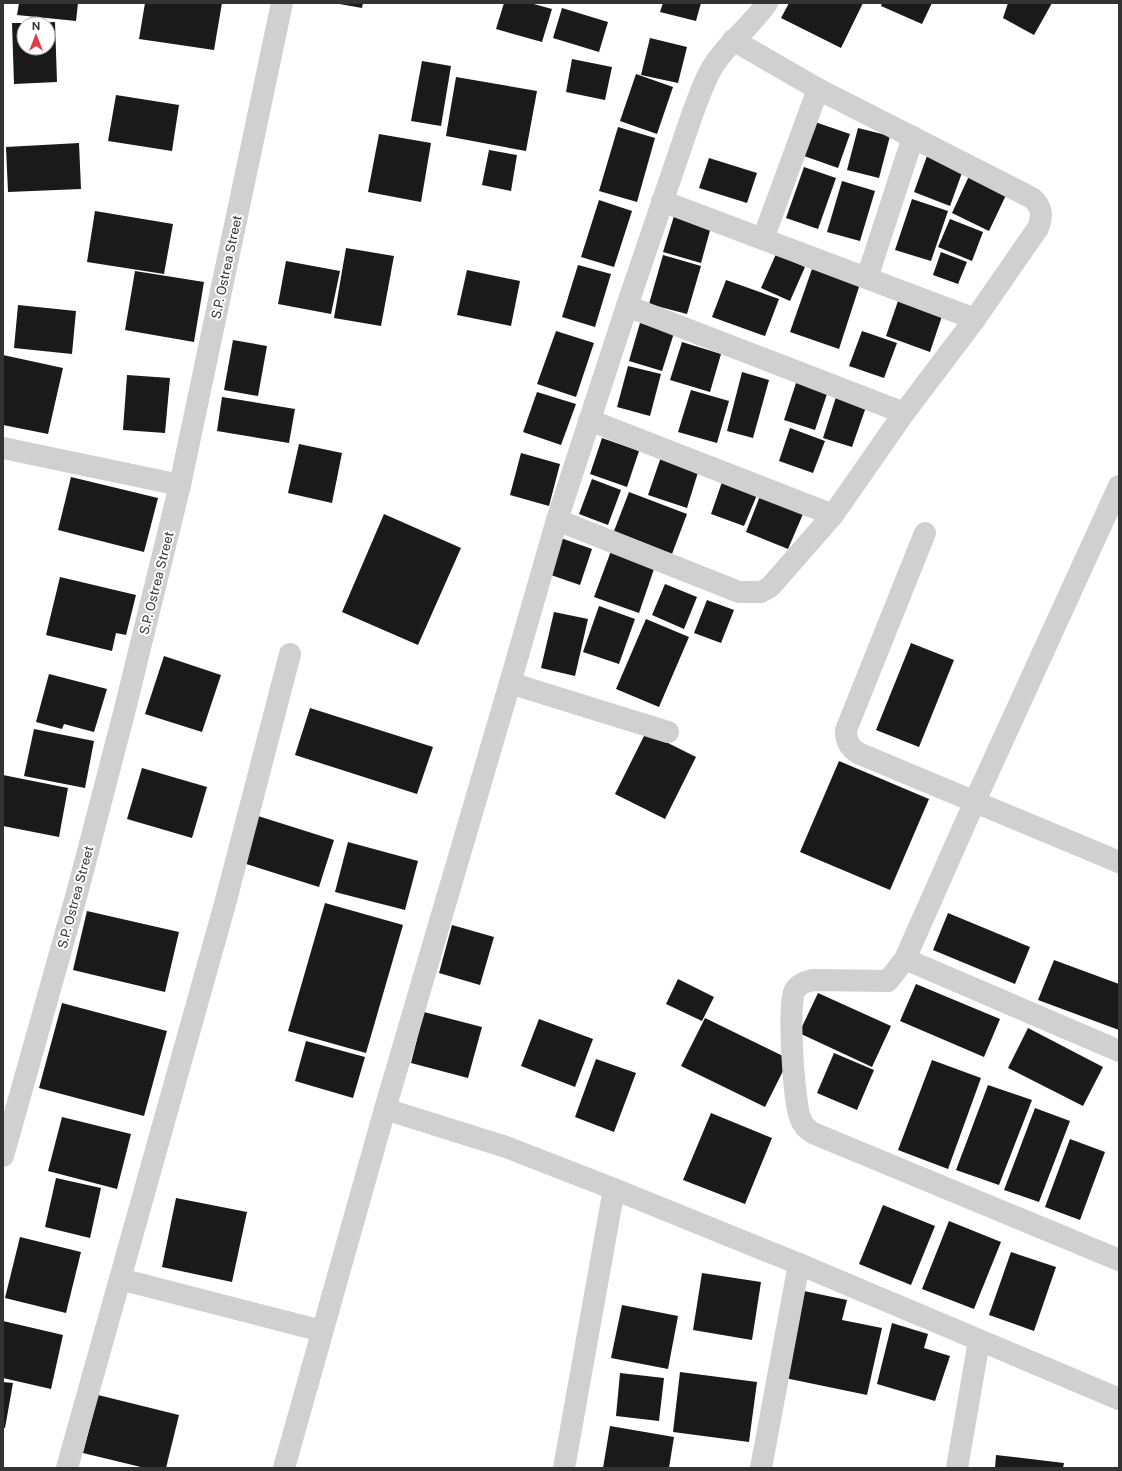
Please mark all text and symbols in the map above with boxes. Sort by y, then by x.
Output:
north arrow [16,16,56,56]
text: N [32,20,40,32]
street label: S.P. Ostrea Street [208,214,245,320]
street label: S.P. Ostrea Street [136,530,177,636]
street label: S.P. Ostrea Street [55,844,96,950]

